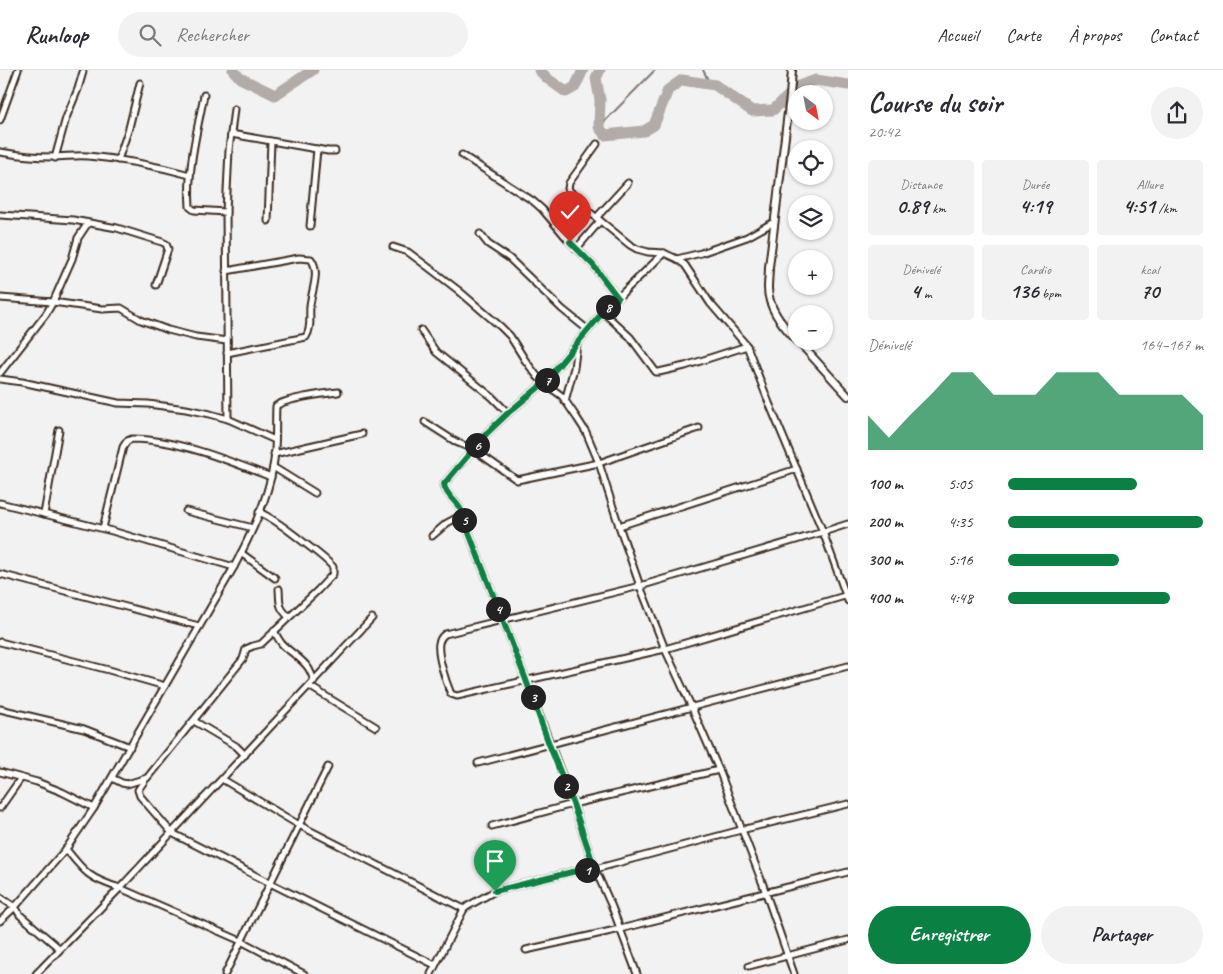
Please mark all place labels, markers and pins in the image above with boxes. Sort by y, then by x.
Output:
pin [549,191,591,242]
pin: 8 [596,294,620,320]
pin: 7 [534,368,560,392]
pin: 6 [464,432,490,458]
pin: 5 [452,508,476,532]
pin: 4 [486,596,510,622]
pin: 3 [520,684,546,710]
pin: 2 [554,774,578,798]
pin [474,840,516,891]
pin: 1 [574,858,600,882]

